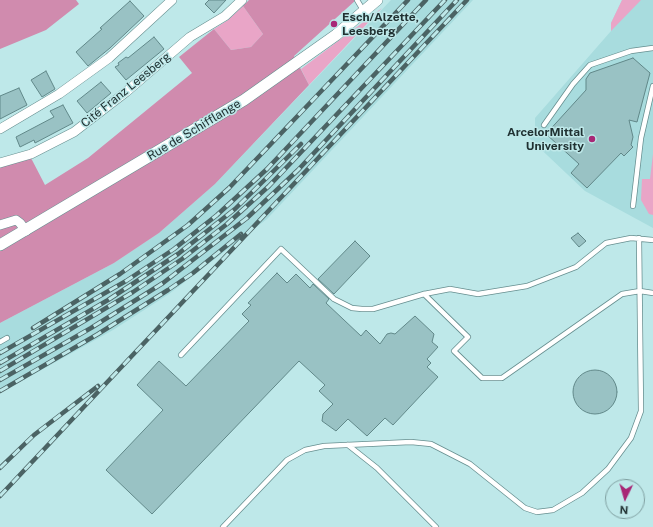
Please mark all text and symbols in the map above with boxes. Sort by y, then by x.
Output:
place label: Esch/Alzette, Leesberg [342,10,419,38]
marker: Esch/Alzette, Leesberg [329,19,339,29]
street label: Cité Franz Leesberg [78,49,174,131]
street label: Rue de Schifflange [145,96,243,164]
place label: ArcelorMittal University [507,125,584,153]
marker: ArcelorMittal University [587,134,597,144]
north arrow [605,479,645,519]
text: N [619,504,629,516]

